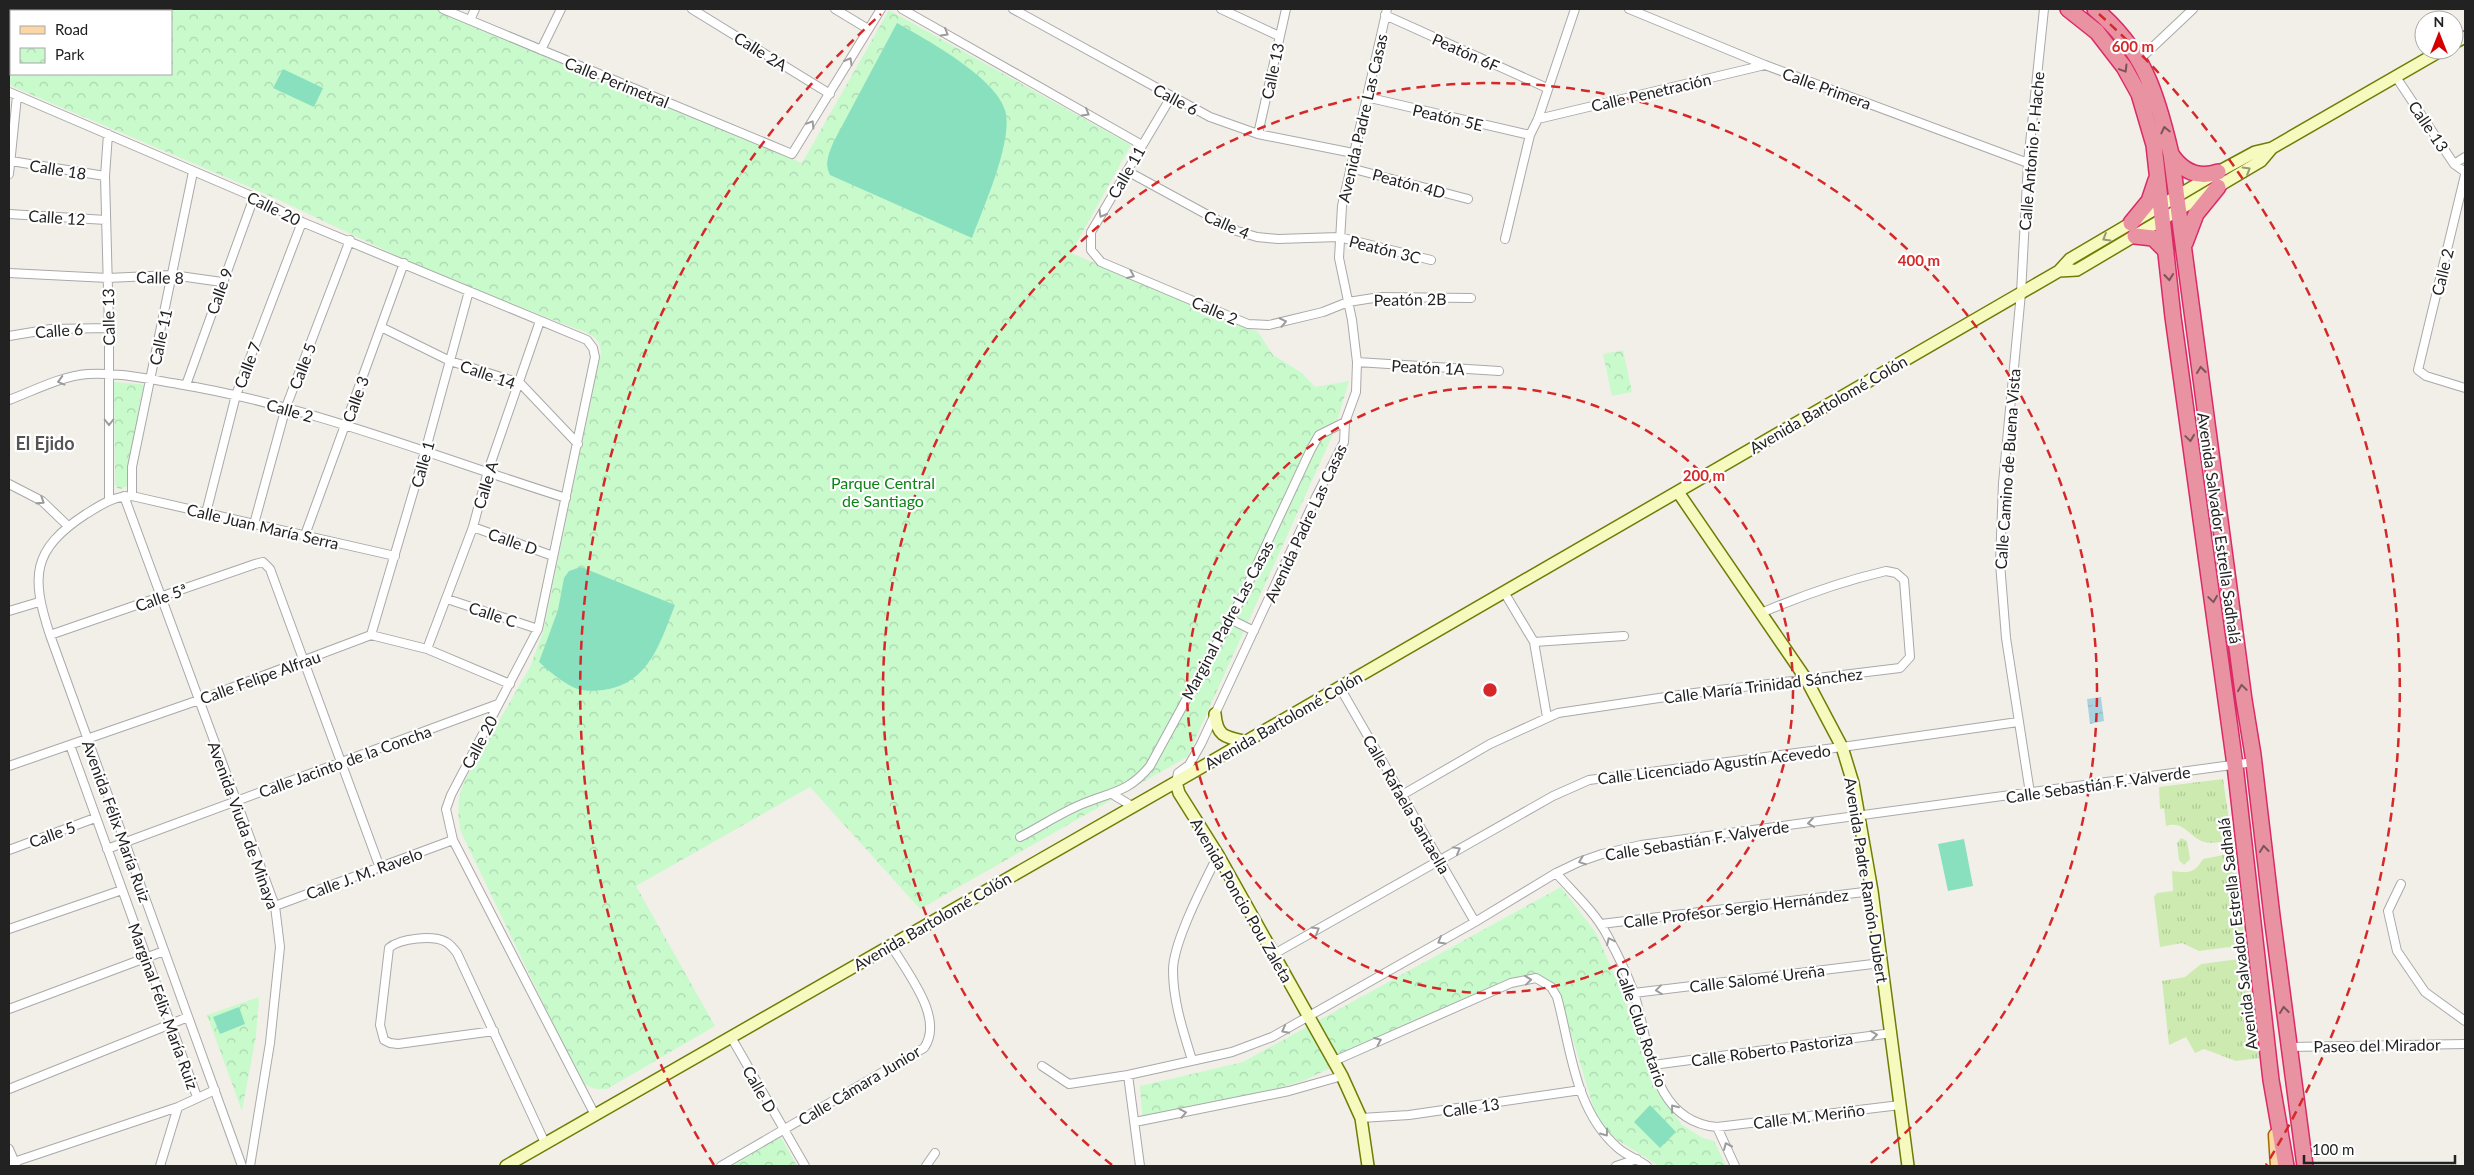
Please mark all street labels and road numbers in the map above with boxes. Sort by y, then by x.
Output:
street label: Calle 2A [731,27,791,75]
street label: Peatón 6F [1429,29,1503,75]
street label: Avenida Padre Las Casas [1333,32,1391,204]
street label: Calle 13 [1257,41,1287,101]
street label: Calle Perimetral [562,52,672,112]
street label: Calle Primera [1780,63,1874,113]
street label: Calle Penetración [1589,69,1713,115]
street label: Calle Antonio P. Hache [2015,71,2047,231]
street label: Calle 6 [1150,79,1202,119]
street label: Calle 13 [2405,97,2453,155]
street label: Peatón 5E [1411,100,1485,134]
street label: Calle 11 [1103,142,1149,202]
street label: Calle 18 [28,155,88,183]
street label: Peatón 4D [1370,164,1448,202]
street label: Calle 20 [244,187,304,229]
street label: Calle 12 [28,206,86,228]
street label: Calle 4 [1201,206,1253,242]
street label: Peatón 3C [1347,231,1423,267]
street label: Calle 2 [2427,246,2457,298]
street label: Calle 9 [202,265,236,317]
street label: Calle 8 [136,267,184,287]
street label: Calle 13 [98,288,118,346]
street label: Peatón 2B [1373,289,1447,309]
street label: Calle 2 [1189,292,1241,328]
street label: Calle 11 [145,307,175,367]
street label: Calle 6 [34,319,84,341]
street label: Calle 7 [230,339,264,391]
street label: Calle 5 [285,340,319,392]
street label: Avenida Bartolomé Colón [1746,351,1910,457]
street label: Calle 14 [458,356,518,392]
street label: Peatón 1A [1391,356,1465,378]
street label: Calle Camino de Buena Vista [1991,368,2023,570]
street label: Calle 3 [338,373,372,425]
street label: Calle 2 [264,394,316,426]
street label: Avenida Salvador Estrella Sadhalá [2194,411,2246,645]
street label: Calle 1 [406,438,438,490]
street label: Avenida Padre Las Casas [1260,441,1350,605]
street label: Calle A [469,459,501,511]
street label: Calle Juan María Serra [185,499,341,553]
street label: Calle D [486,524,540,558]
street label: Marginal Padre Las Casas [1177,537,1277,703]
street label: Calle 5ª [132,579,190,615]
street label: Calle C [467,597,520,631]
street label: Calle Felipe Alfrau [197,646,323,708]
street label: Calle María Trinidad Sánchez [1662,663,1864,707]
street label: Avenida Bartolomé Colón [1201,667,1365,773]
street label: Calle 20 [457,712,501,772]
street label: Calle Jacinto de la Concha [256,721,434,801]
street label: Calle Rafaela Santaella [1359,731,1455,877]
street label: Avenida Félix María Ruiz [79,737,155,905]
street label: Avenida Viuda de Minaya [205,738,283,912]
street label: Calle Licenciado Agustín Acevedo [1596,740,1832,788]
street label: Calle Sebastián F. Valverde [2005,762,2191,806]
street label: Avenida Padre Ramón Dubert [1841,776,1893,984]
street label: Avenida Poncio Pou Zaleta [1187,814,1297,986]
street label: Calle Sebastián F. Valverde [1604,816,1790,864]
street label: Calle 5 [26,817,78,851]
street label: Avenida Salvador Estrella Sadhalá [2213,817,2261,1051]
street label: Calle J. M. Ravelo [303,843,425,903]
street label: Avenida Bartolomé Colón [850,868,1014,974]
street label: Calle Profesor Sergio Hernández [1622,885,1850,931]
street label: Marginal Félix María Ruiz [125,920,203,1092]
street label: Calle Salomé Ureña [1688,960,1826,996]
street label: Calle Club Rotario [1613,964,1671,1090]
street label: Calle Roberto Pastoriza [1690,1028,1854,1070]
street label: Paseo del Mirador [2313,1034,2441,1056]
street label: Calle Cámara Junior [795,1041,924,1129]
street label: Calle D [739,1062,781,1116]
street label: Calle 13 [1441,1094,1501,1120]
street label: Calle M. Meriño [1752,1100,1866,1132]

